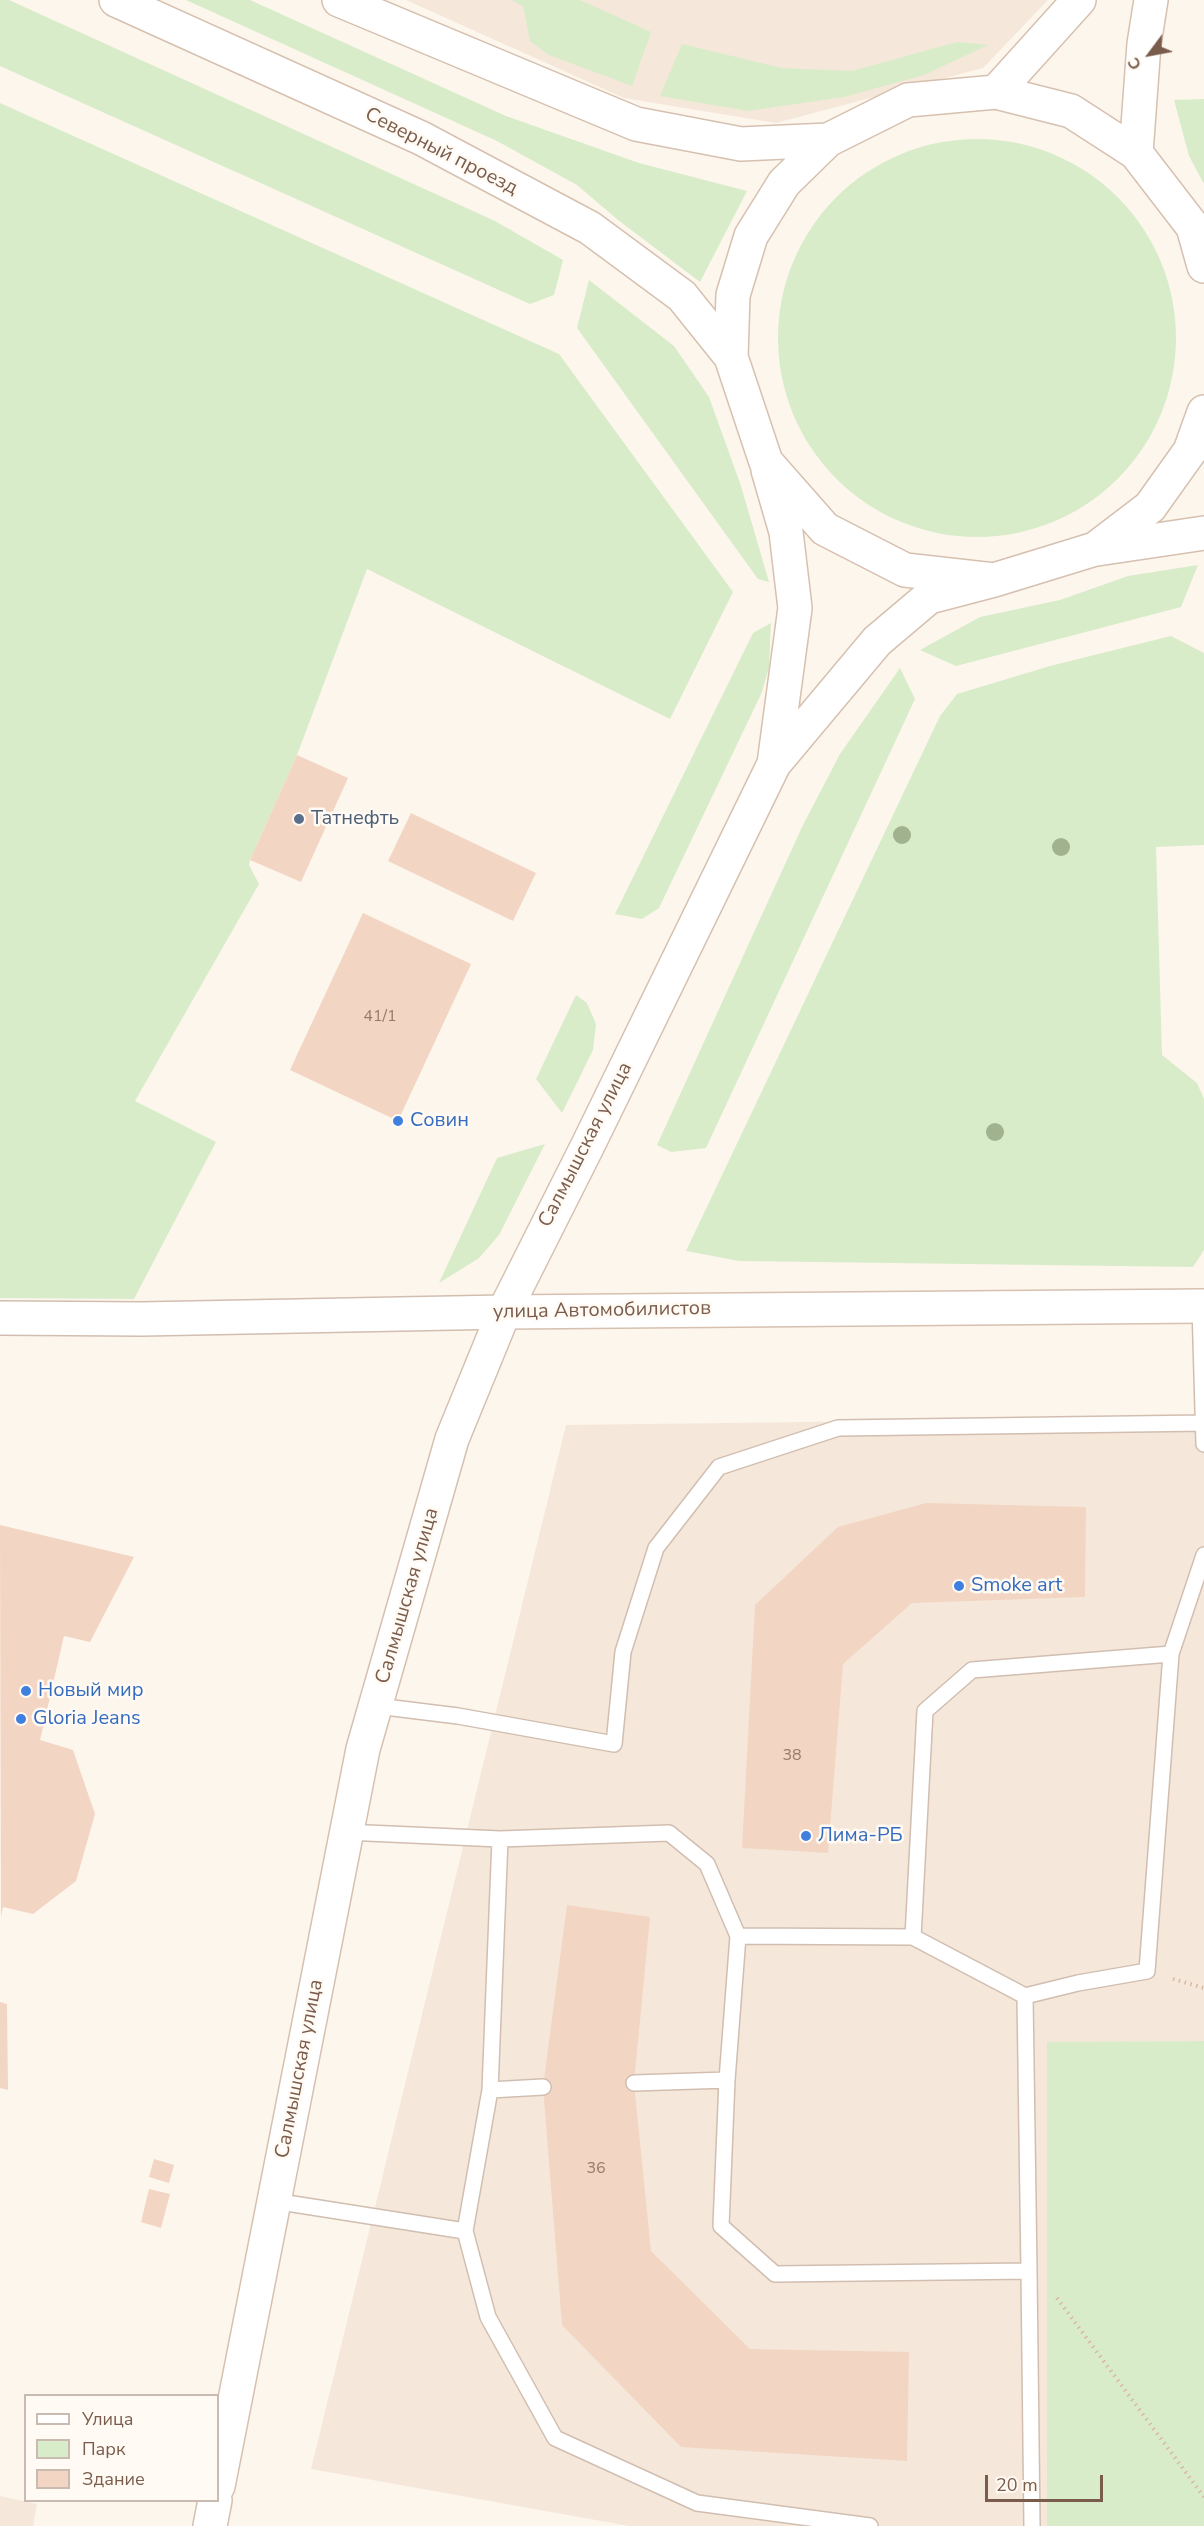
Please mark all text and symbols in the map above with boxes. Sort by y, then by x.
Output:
north arrow [1120,24,1180,84]
text: С [1123,53,1147,74]
street label: Северный проезд [360,103,522,201]
place label: Татнефть [311,807,399,831]
marker: Татнефть [292,812,306,826]
house number: 41/1 [363,1007,397,1027]
street label: Салмышская улица [534,1059,638,1231]
place label: Совин [410,1109,469,1133]
marker: Совин [391,1114,405,1128]
street label: улица Автомобилистов [493,1297,711,1325]
street label: Салмышская улица [371,1505,445,1687]
place label: Smoke art [971,1574,1062,1598]
marker: Smoke art [952,1579,966,1593]
place label: Новый мир [38,1679,144,1703]
marker: Новый мир [19,1684,33,1698]
place label: Gloria Jeans [33,1707,141,1731]
marker: Gloria Jeans [14,1712,28,1726]
house number: 38 [782,1746,802,1766]
place label: Лима-РБ [818,1824,903,1848]
marker: Лима-РБ [799,1829,813,1843]
street label: Салмышская улица [271,1978,329,2160]
house number: 36 [586,2159,606,2179]
legend [24,2394,219,2502]
text: Улица [82,2407,133,2431]
text: Парк [82,2437,125,2461]
scale bar [988,2463,1106,2501]
text: Здание [82,2467,145,2491]
text: 20 m [996,2473,1038,2497]

